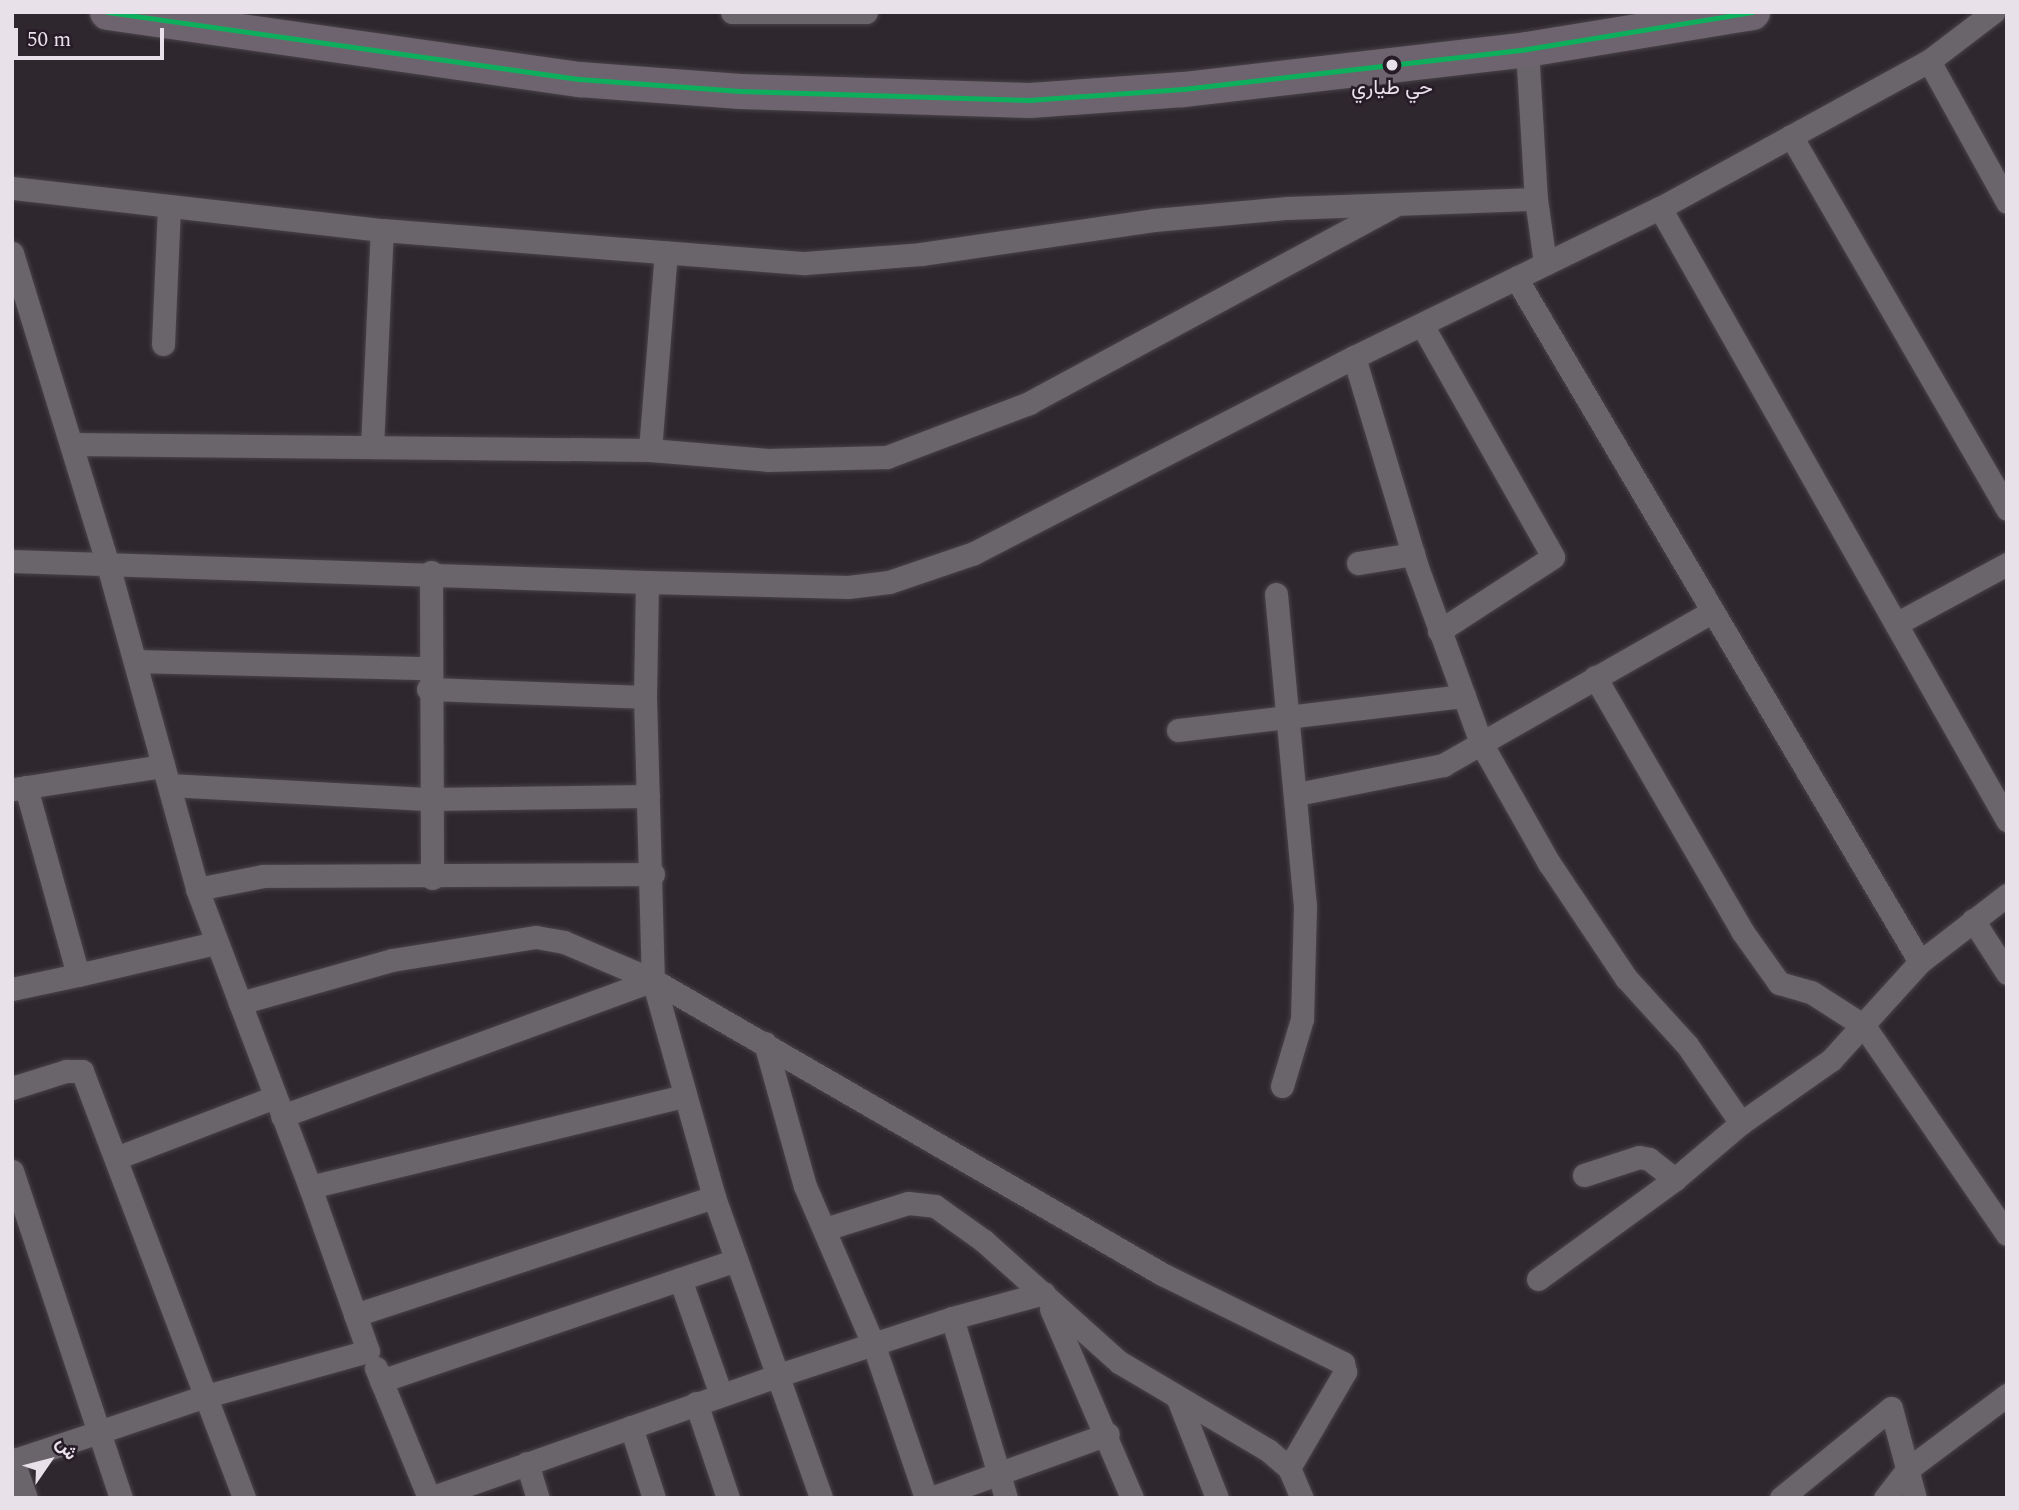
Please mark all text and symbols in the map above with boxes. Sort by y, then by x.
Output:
scale bar [18,14,168,58]
text: 50 m [27,24,71,56]
marker: حي طياري [1385,58,1399,72]
place label: حي طياري [1351,75,1433,101]
north arrow [14,1426,84,1496]
text: ش [48,1431,85,1466]

